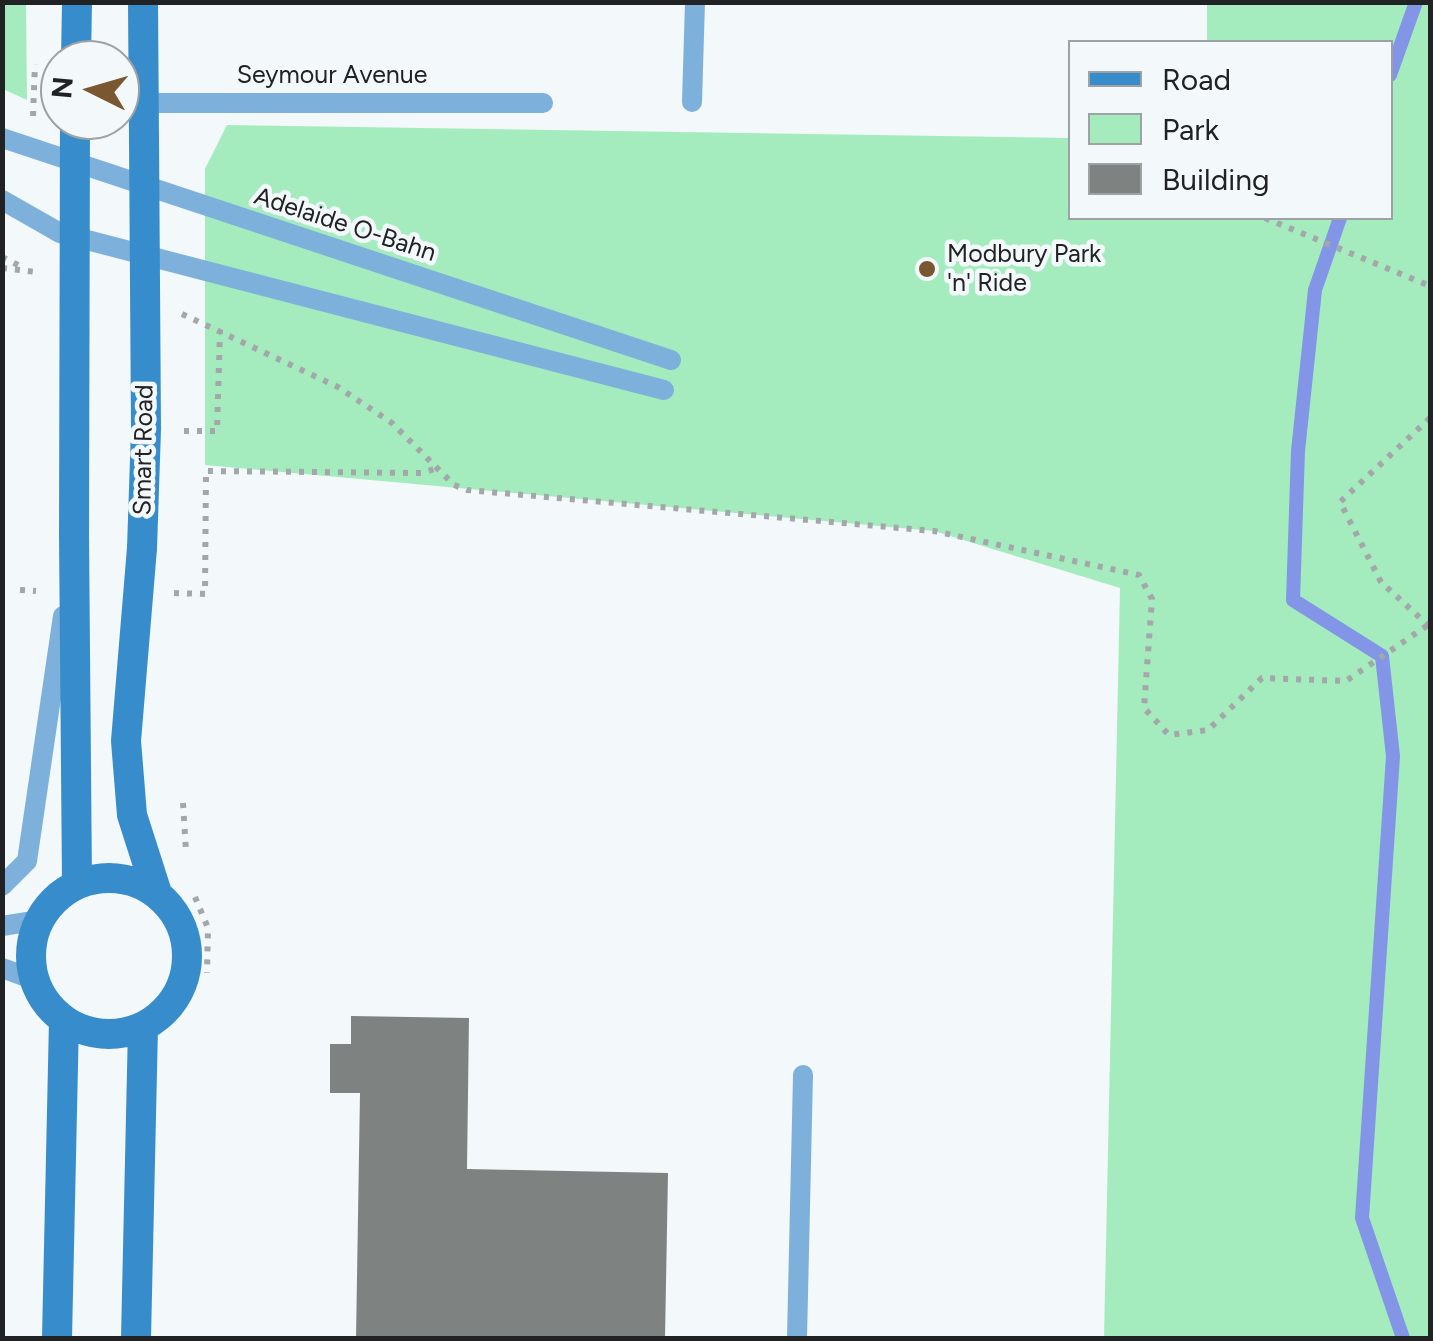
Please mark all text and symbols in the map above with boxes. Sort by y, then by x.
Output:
north arrow [40,40,140,140]
legend [1068,40,1393,220]
street label: Seymour Avenue [237,61,427,91]
text: Road [1162,61,1231,98]
text: N [44,75,80,100]
text: Park [1162,111,1219,148]
text: Building [1162,161,1270,198]
street label: Adelaide O-Bahn [250,181,440,269]
place label: Modbury Park 'n' Ride [947,240,1101,299]
marker: Modbury Park 'n' Ride [916,258,938,280]
street label: Smart Road [128,384,160,516]

